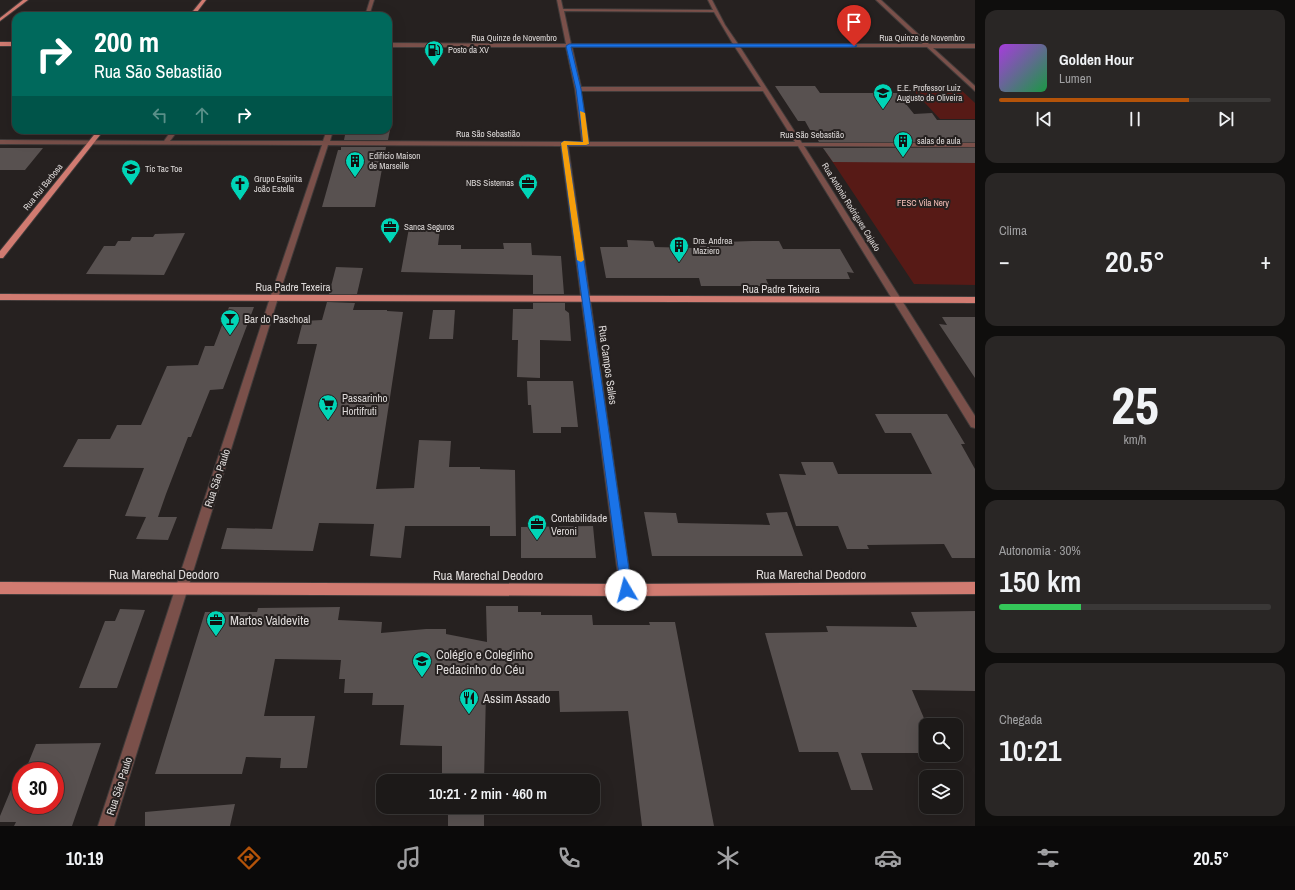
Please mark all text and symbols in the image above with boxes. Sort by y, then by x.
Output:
pin [837,5,871,46]
icon: arrive [843,11,865,33]
text: 200 m [94,23,159,61]
icon: right [28,28,80,80]
street label: Rua Quinze de Novembro [471,32,557,44]
street label: Rua Quinze de Novembro [879,32,965,44]
fuel station icon: Posto da XV [423,39,445,67]
place label: Posto da XV [448,44,489,56]
text: Golden Hour [1059,49,1134,70]
text: Rua São Sebastião [94,59,222,84]
text: Lumen [1059,70,1092,87]
school or university icon: E.E. Professor Luiz Augusto de Oliveira [872,82,894,110]
place label: E.E. Professor Luiz Augusto de Oliveira [896,82,962,104]
icon: left [149,104,171,126]
icon: ahead [191,104,213,126]
icon: right [233,104,255,126]
icon: previous [1033,108,1055,130]
icon: pause [1124,108,1146,130]
icon: next [1215,108,1237,130]
street label: Rua São Sebastião [456,128,520,140]
street label: Rua São Sebastião [780,129,844,141]
building icon: salas de aula [892,130,914,158]
place label: salas de aula [917,135,961,147]
building icon: Edifício Maison de Marseille [344,150,366,178]
place label: Edifício Maison de Marseille [369,150,420,172]
school or university icon: Tic Tac Toe [120,158,142,186]
street label: Rua Antônio Rodrigues Cajado [819,160,883,254]
street label: Rua Rui Barbosa [21,161,65,213]
place label: Tic Tac Toe [145,163,182,175]
office icon: NBS Sistemas [517,172,539,200]
church icon: Grupo Espírita João Estella [229,173,251,201]
place label: Grupo Espírita João Estella [254,173,302,195]
place label: NBS Sistemas [466,177,514,189]
park label: FESC Vila Nery [897,197,949,209]
office icon: Sanca Seguros [379,216,401,244]
place label: Sanca Seguros [404,221,455,233]
text: Clima [999,222,1027,239]
building icon: Dra. Andrea Maziero [668,235,690,263]
place label: Dra. Andrea Maziero [693,235,732,257]
text: 20.5° [1105,241,1165,281]
text: − [999,246,1010,276]
text: + [1260,246,1271,276]
street label: Rua Padre Texeira [255,280,331,294]
street label: Rua Padre Teixeira [742,282,820,296]
bar icon: Bar do Paschoal [219,308,241,336]
place label: Bar do Paschoal [244,312,310,326]
street label: Rua Campos Salles [596,325,621,406]
text: 25 [1111,370,1159,440]
place label: Passarinho Hortifruti [342,391,388,418]
supermarket icon: Passarinho Hortifruti [317,393,339,421]
text: km/h [1123,431,1147,448]
street label: Rua São Paulo [201,447,233,509]
place label: Contabilidade Veroni [551,511,607,538]
office icon: Contabilidade Veroni [526,513,548,541]
text: Autonomia · 30% [999,542,1081,559]
text: 150 km [999,561,1081,601]
street label: Rua Marechal Deodoro [109,566,219,583]
street label: Rua Marechal Deodoro [756,566,866,583]
street label: Rua Marechal Deodoro [433,567,543,584]
position arrow [605,569,647,611]
office icon: Martos Valdevite [205,609,227,637]
place label: Martos Valdevite [230,612,309,629]
place label: Colégio e Coleginho Pedacinho do Céu [436,646,533,678]
school or university icon: Colégio e Coleginho Pedacinho do Céu [411,650,433,678]
restaurant icon: Assim Assado [458,687,480,715]
place label: Assim Assado [482,690,551,707]
text: Chegada [999,711,1042,728]
map controls [919,718,963,814]
button: search [919,718,963,762]
text: 10:21 [999,730,1061,770]
street label: Rua São Paulo [103,755,135,817]
speed limit sign: 30 [12,762,64,814]
button: layers [919,770,963,814]
text: 10:21 · 2 min · 460 m [429,783,547,804]
icon: directions [235,844,263,872]
icon: music [395,844,423,872]
icon: phone [555,844,583,872]
icon: climate [714,844,742,872]
icon: car [874,844,902,872]
icon: filters [1034,844,1062,872]
text: 10:19 [66,846,104,871]
text: 20.5° [1193,846,1229,871]

